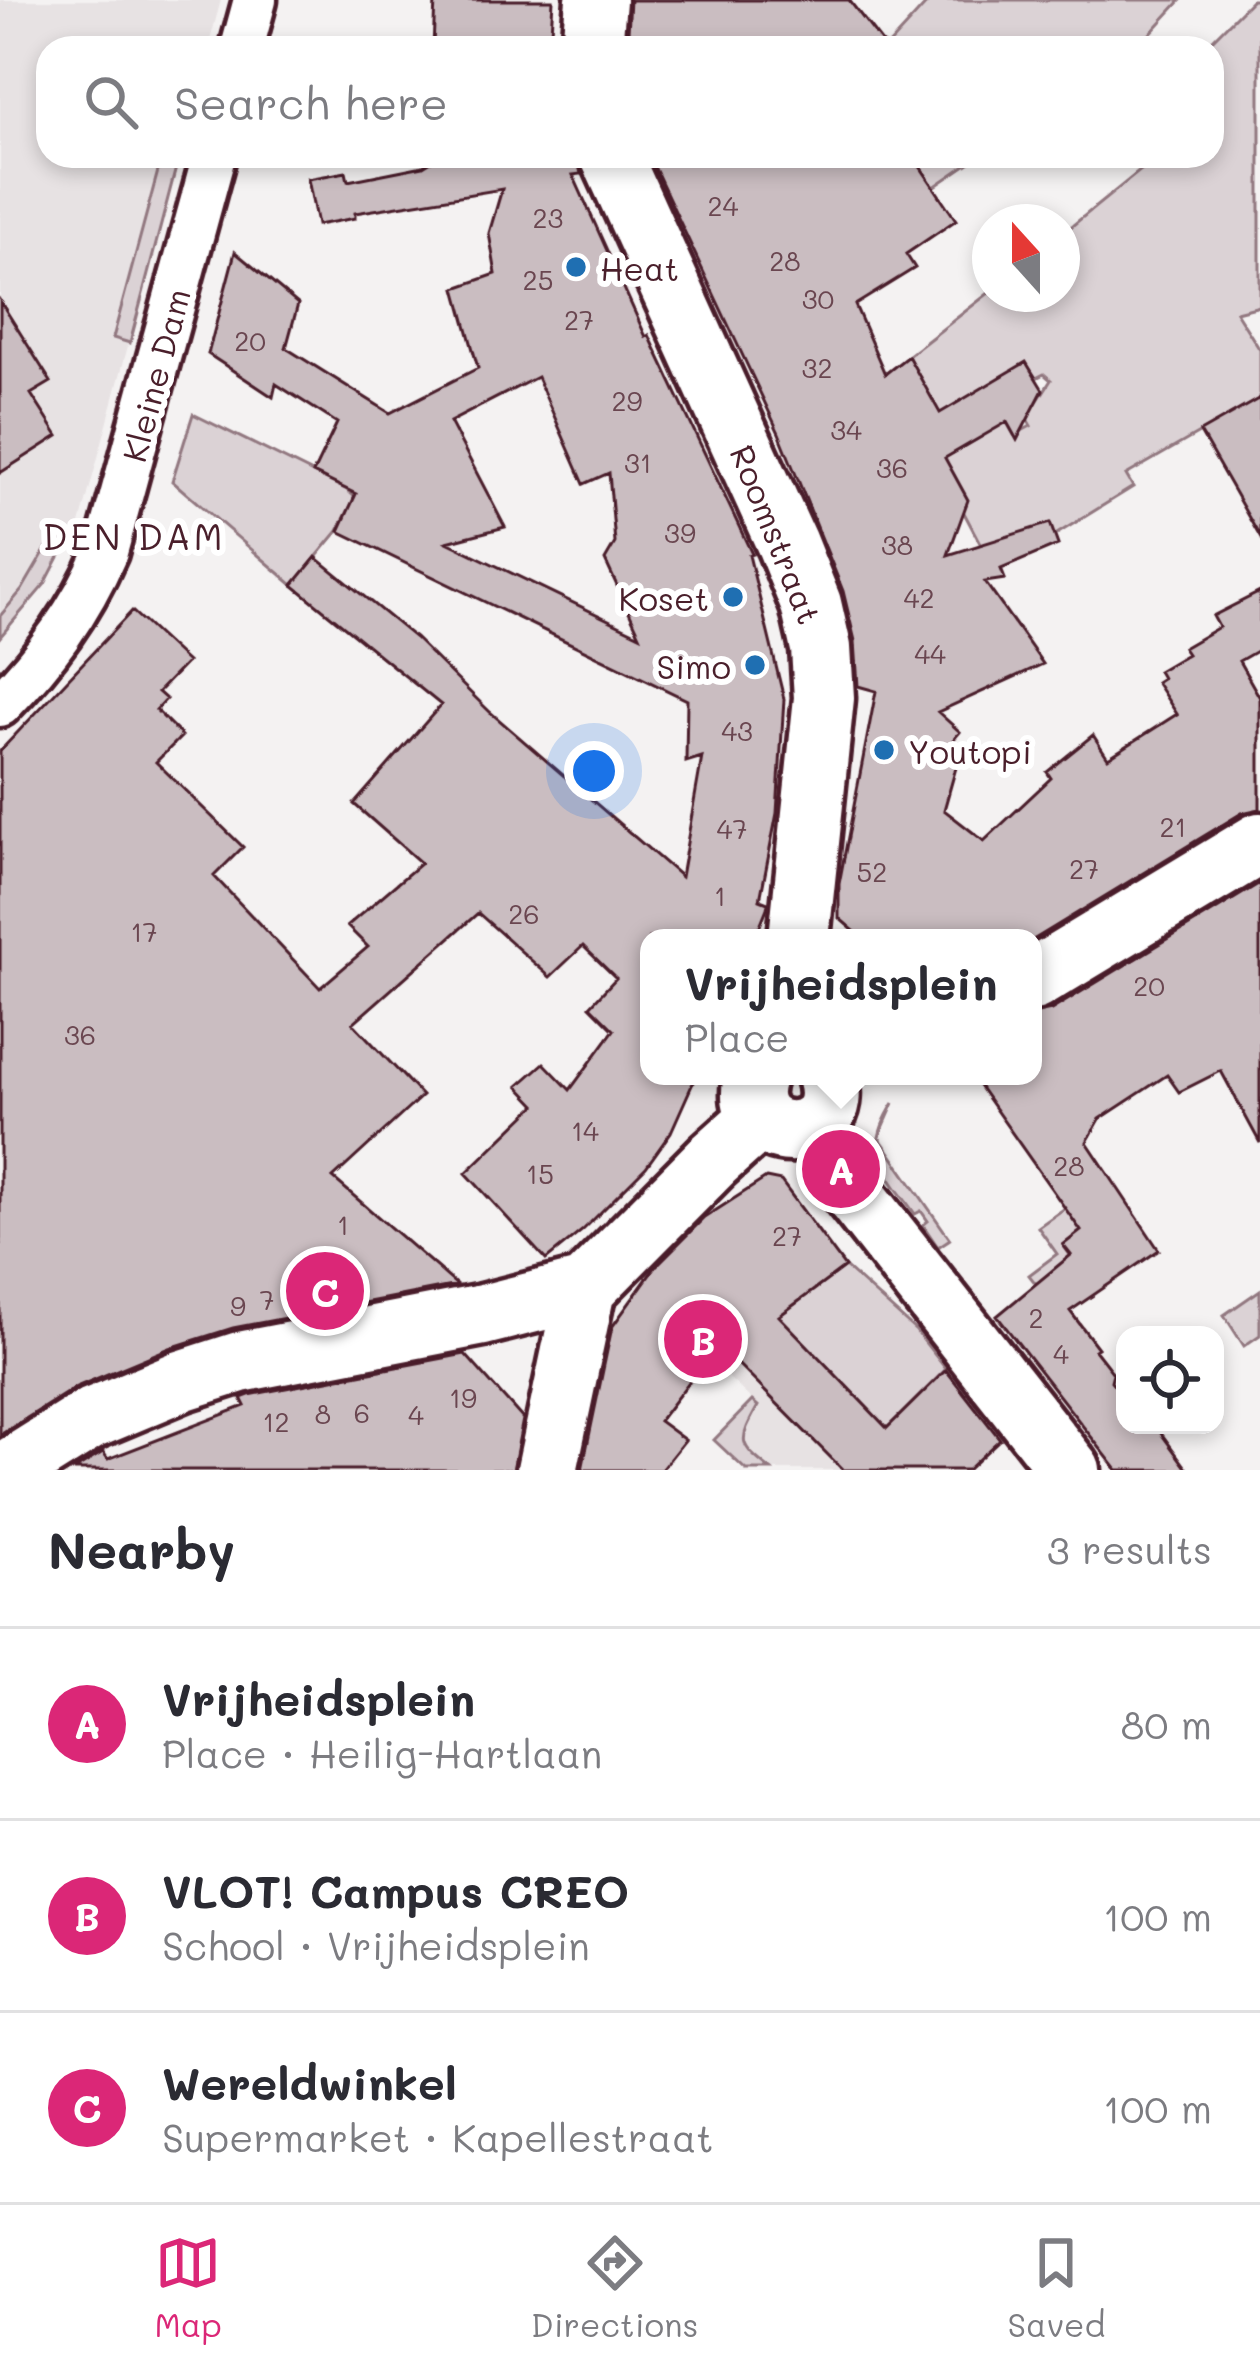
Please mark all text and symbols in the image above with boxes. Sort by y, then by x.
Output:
search box [36,36,1224,168]
icon: search [78,69,144,135]
text: Search here [174,73,448,131]
house number: 24 [708,188,739,223]
house number: 23 [533,200,563,235]
north arrow [972,204,1080,312]
house number: 28 [769,243,801,278]
place label: Heat [600,246,679,289]
marker: Heat [563,254,589,280]
house number: 25 [523,262,553,297]
house number: 30 [802,281,834,316]
street label: Kleine Dam [111,284,199,466]
house number: 27 [564,302,594,337]
house number: 20 [234,323,266,358]
house number: 32 [802,350,832,385]
house number: 29 [612,383,643,418]
house number: 34 [830,412,862,447]
street label: Roomstraat [722,438,832,630]
house number: 31 [624,445,652,480]
house number: 36 [876,450,908,485]
district label: DEN DAM [43,512,225,559]
house number: 39 [664,515,696,550]
house number: 38 [881,527,913,562]
place label: Koset [618,576,709,619]
house number: 42 [904,580,934,615]
marker: Koset [720,584,746,610]
house number: 44 [914,636,946,671]
place label: Simo [656,644,731,687]
marker: Simo [742,652,768,678]
house number: 43 [721,713,753,748]
place label: Youtopi [908,729,1032,772]
marker: Youtopi [871,737,897,763]
your location [564,741,624,801]
house number: 21 [1159,809,1187,844]
house number: 47 [717,811,747,846]
house number: 27 [1069,851,1099,886]
house number: 52 [857,854,887,889]
house number: 1 [714,878,726,913]
house number: 26 [508,896,540,931]
house number: 17 [130,914,158,949]
popup [640,929,1042,1085]
text: Vrijheidsplein [684,953,998,1011]
house number: 20 [1133,968,1165,1003]
text: Place [684,1011,789,1062]
house number: 36 [64,1017,96,1052]
house number: 14 [571,1113,599,1148]
pin: A [802,1124,880,1214]
house number: 28 [1053,1148,1085,1183]
house number: 15 [526,1156,554,1191]
house number: 1 [337,1207,349,1242]
house number: 27 [772,1218,802,1253]
pin: C [286,1246,364,1336]
house number: 7 [259,1282,275,1317]
house number: 9 [230,1288,246,1323]
pin: B [664,1294,742,1384]
house number: 2 [1028,1300,1044,1335]
map controls [1116,1326,1224,1434]
button: locate [1116,1326,1224,1434]
house number: 4 [1053,1336,1069,1371]
house number: 19 [449,1380,477,1415]
house number: 6 [354,1395,370,1430]
house number: 8 [315,1396,331,1431]
house number: 4 [408,1397,424,1432]
house number: 12 [262,1404,290,1439]
text: Nearby [48,1515,235,1582]
text: 3 results [1047,1523,1212,1574]
text: Vrijheidsplein [162,1669,475,1727]
text: A [73,1698,101,1749]
text: 80 m [1121,1698,1212,1749]
text: Place · Heilig-Hartlaan [162,1727,602,1778]
text: VLOT! Campus CREO [162,1861,629,1919]
text: B [74,1890,100,1941]
text: 100 m [1103,1890,1212,1941]
text: School · Vrijheidsplein [162,1919,590,1970]
text: Wereldwinkel [162,2053,457,2111]
text: C [73,2082,101,2133]
text: 100 m [1103,2082,1212,2133]
text: Supermarket · Kapellestraat [162,2111,713,2162]
tab: Map [155,2230,222,2345]
tab: Directions [531,2230,698,2345]
tab: Saved [1008,2230,1105,2345]

